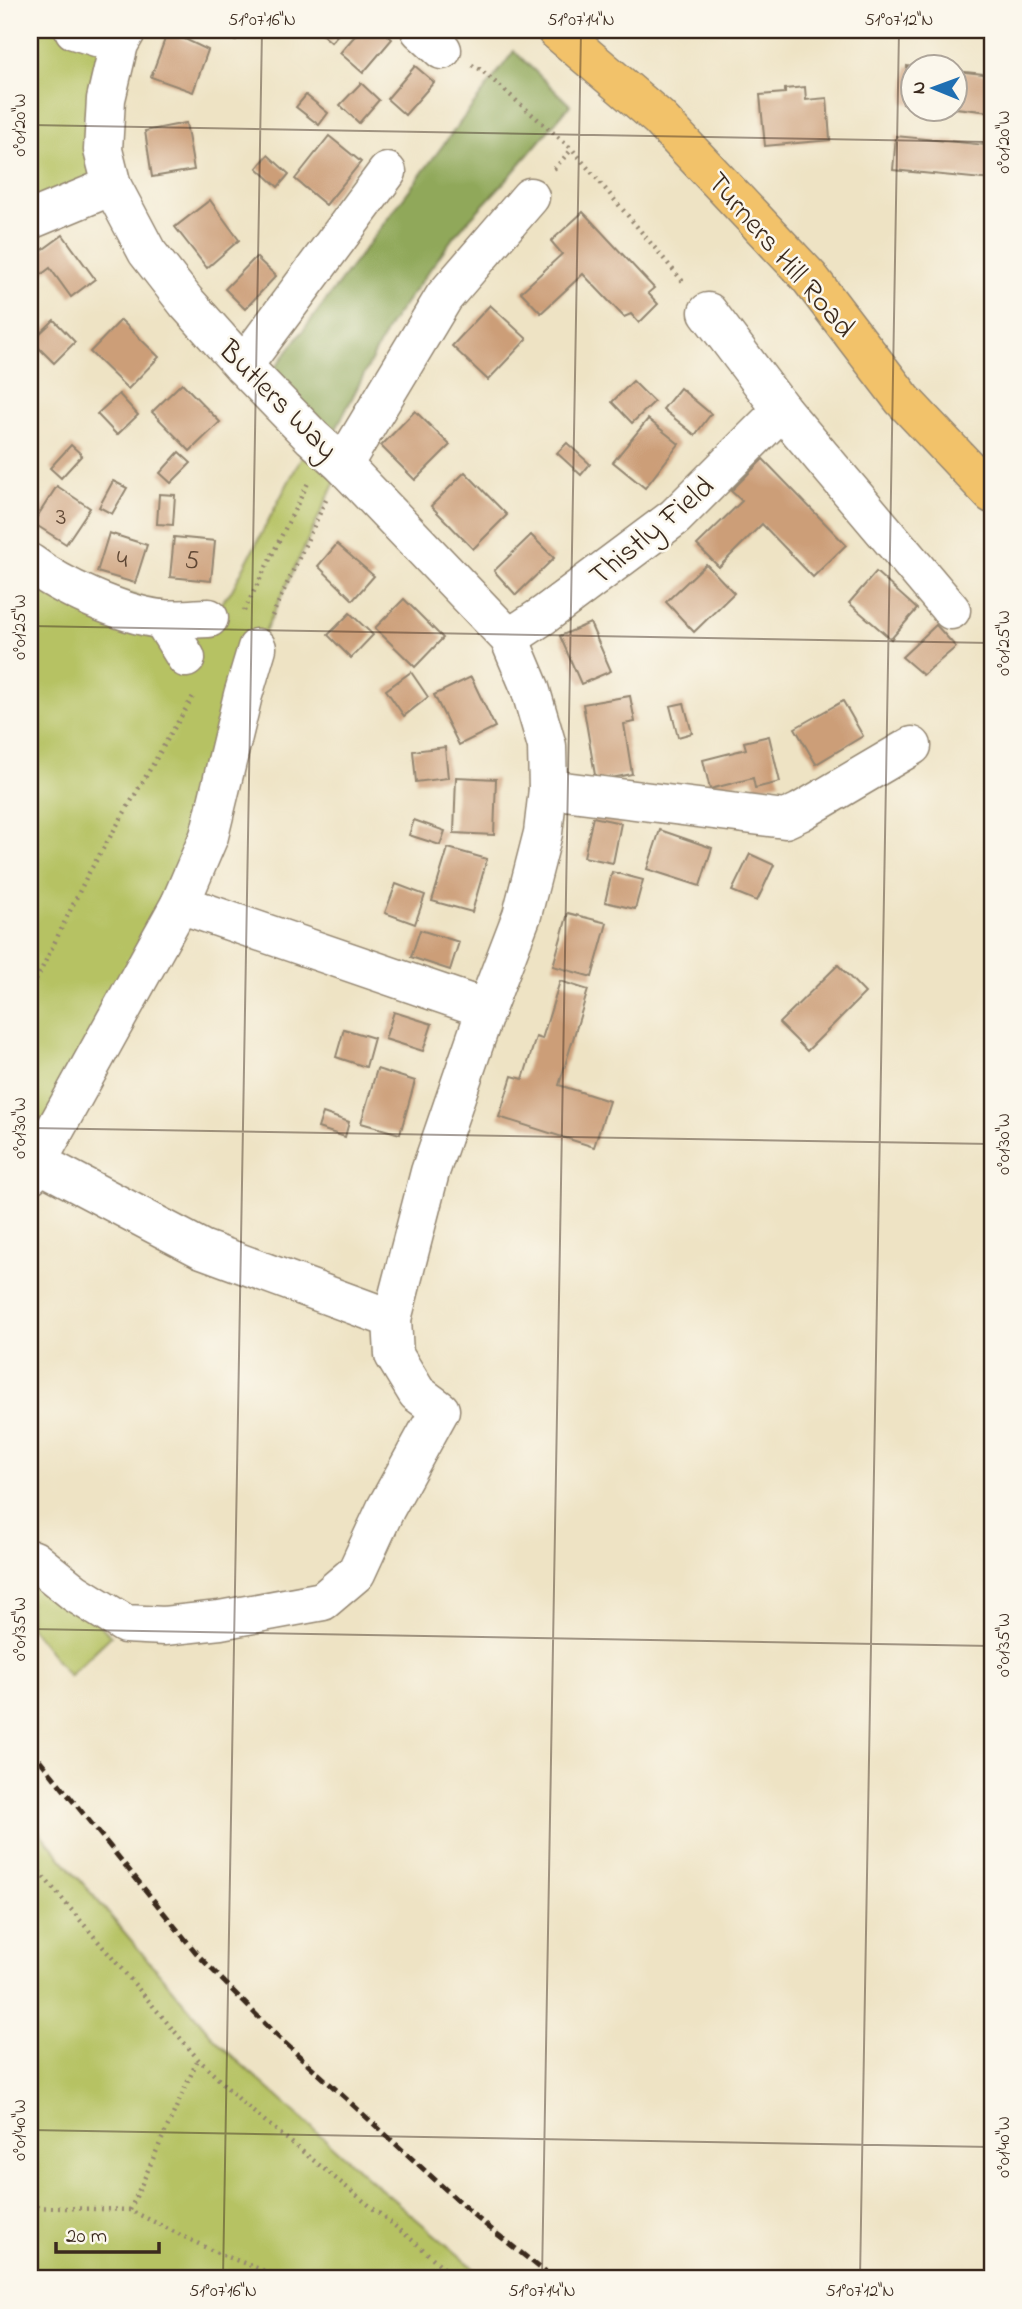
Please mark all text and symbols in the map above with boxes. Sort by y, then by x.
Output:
text: 51°07'16"N [228,8,296,34]
text: 51°07'14"N [547,8,615,34]
text: 51°07'12"N [865,8,933,34]
north arrow [900,52,970,122]
text: N [906,81,933,94]
text: 0°01'20"W [8,94,34,156]
text: 0°01'20"W [992,111,1018,173]
street label: Turners Hill Road [695,163,865,349]
street label: Butlers Way [206,330,347,471]
street label: Thistly Field [581,467,725,598]
house number: 3 [56,499,66,537]
house number: 4 [117,542,128,580]
house number: 5 [185,543,200,581]
text: 0°01'25"W [8,594,34,660]
text: 0°01'25"W [992,610,1018,676]
text: 0°01'30"W [8,1097,34,1159]
text: 0°01'30"W [992,1113,1018,1175]
text: 0°01'35"W [8,1597,34,1661]
text: 0°01'35"W [992,1613,1018,1677]
text: 0°01'40"W [8,2099,34,2161]
text: 0°01'40"W [992,2116,1018,2178]
scale bar [56,2211,159,2255]
text: 20 m [66,2222,107,2252]
text: 51°07'16"N [189,2279,257,2305]
text: 51°07'14"N [508,2279,576,2305]
text: 51°07'12"N [826,2279,894,2305]

